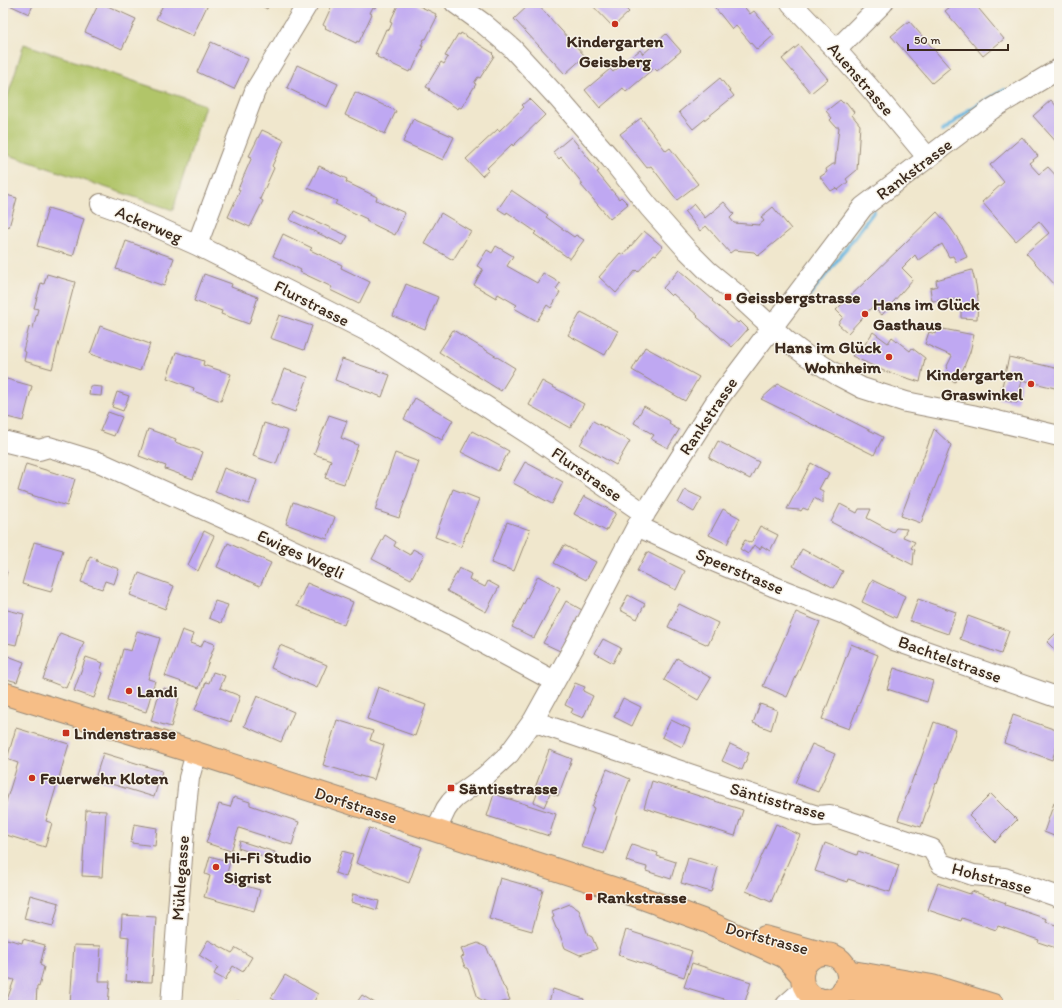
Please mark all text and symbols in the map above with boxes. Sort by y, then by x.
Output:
marker: Kindergarten Geissberg [610,19,620,29]
scale bar [908,26,1008,52]
place label: Kindergarten Geissberg [567,31,664,72]
text: 50 m [914,33,940,47]
street label: Auenstrasse [824,38,898,120]
street label: Rankstrasse [872,134,956,204]
street label: Ackerweg [113,201,186,247]
street label: Flurstrasse [271,276,353,330]
place label: Geissbergstrasse [736,287,860,308]
marker: Geissbergstrasse [723,292,733,302]
place label: Hans im Glück Gasthaus [873,294,980,334]
marker: Hans im Glück Gasthaus [860,309,870,319]
place label: Hans im Glück Wohnheim [774,337,882,377]
marker: Hans im Glück Wohnheim [884,352,894,362]
place label: Kindergarten Graswinkel [926,364,1023,404]
street label: Rankstrasse [675,373,741,459]
marker: Kindergarten Graswinkel [1026,379,1036,389]
street label: Flurstrasse [548,442,626,506]
street label: Ewiges Wegli [254,525,348,583]
street label: Speerstrasse [693,543,787,599]
street label: Bachtelstrasse [896,631,1004,687]
place label: Landi [137,681,178,701]
marker: Landi [124,686,134,696]
place label: Lindenstrasse [74,723,176,743]
marker: Lindenstrasse [61,728,71,738]
place label: Feuerwehr Kloten [40,768,169,788]
marker: Feuerwehr Kloten [27,773,37,783]
place label: Säntisstrasse [459,778,558,798]
street label: Säntisstrasse [728,778,828,824]
street label: Dorfstrasse [312,782,400,828]
marker: Säntisstrasse [446,783,456,793]
street label: Mühlegasse [167,835,193,921]
place label: Hi-Fi Studio Sigrist [224,847,312,888]
street label: Hohstrasse [950,858,1034,898]
marker: Hi-Fi Studio Sigrist [211,862,221,872]
place label: Rankstrasse [597,887,687,907]
marker: Rankstrasse [584,892,594,902]
street label: Dorfstrasse [723,917,811,959]

